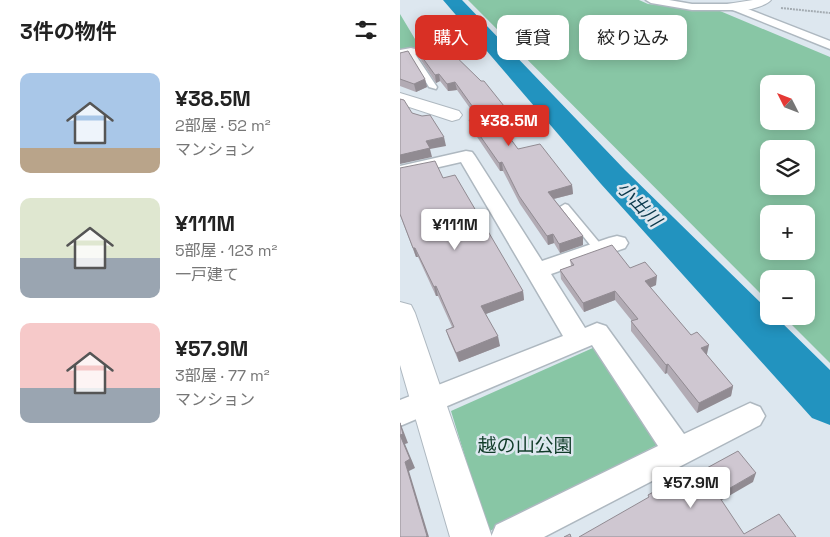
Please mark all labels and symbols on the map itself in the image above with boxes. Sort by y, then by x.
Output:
north arrow [760,75,815,130]
pin: ¥38.5M [468,104,550,147]
water label: 小出川 [612,176,668,233]
pin: ¥111M [420,208,490,251]
park label: 越の山公園 [477,433,573,458]
pin: ¥57.9M [650,466,732,509]

